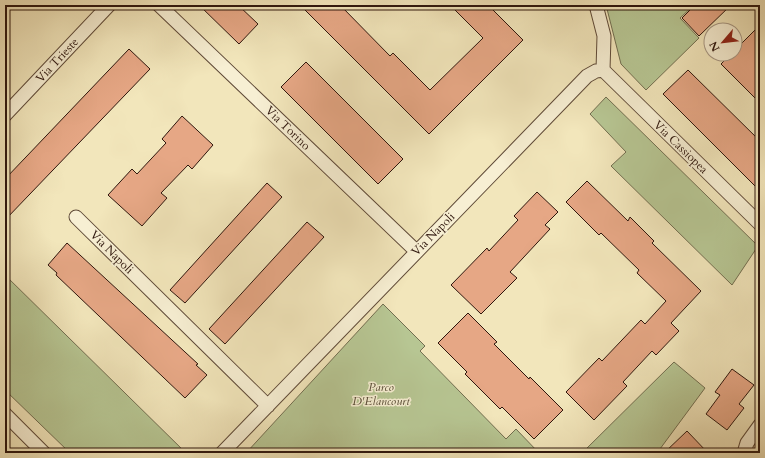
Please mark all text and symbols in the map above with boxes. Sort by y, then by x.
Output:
north arrow [703,22,743,62]
street label: Via Trieste [32,34,82,86]
text: N [706,38,723,54]
street label: Via Torino [262,102,314,154]
street label: Via Cassiopea [650,117,712,178]
street label: Via Napoli [408,208,459,259]
street label: Via Napoli [87,227,138,278]
park label: Parco D'Elancourt [352,379,410,409]

